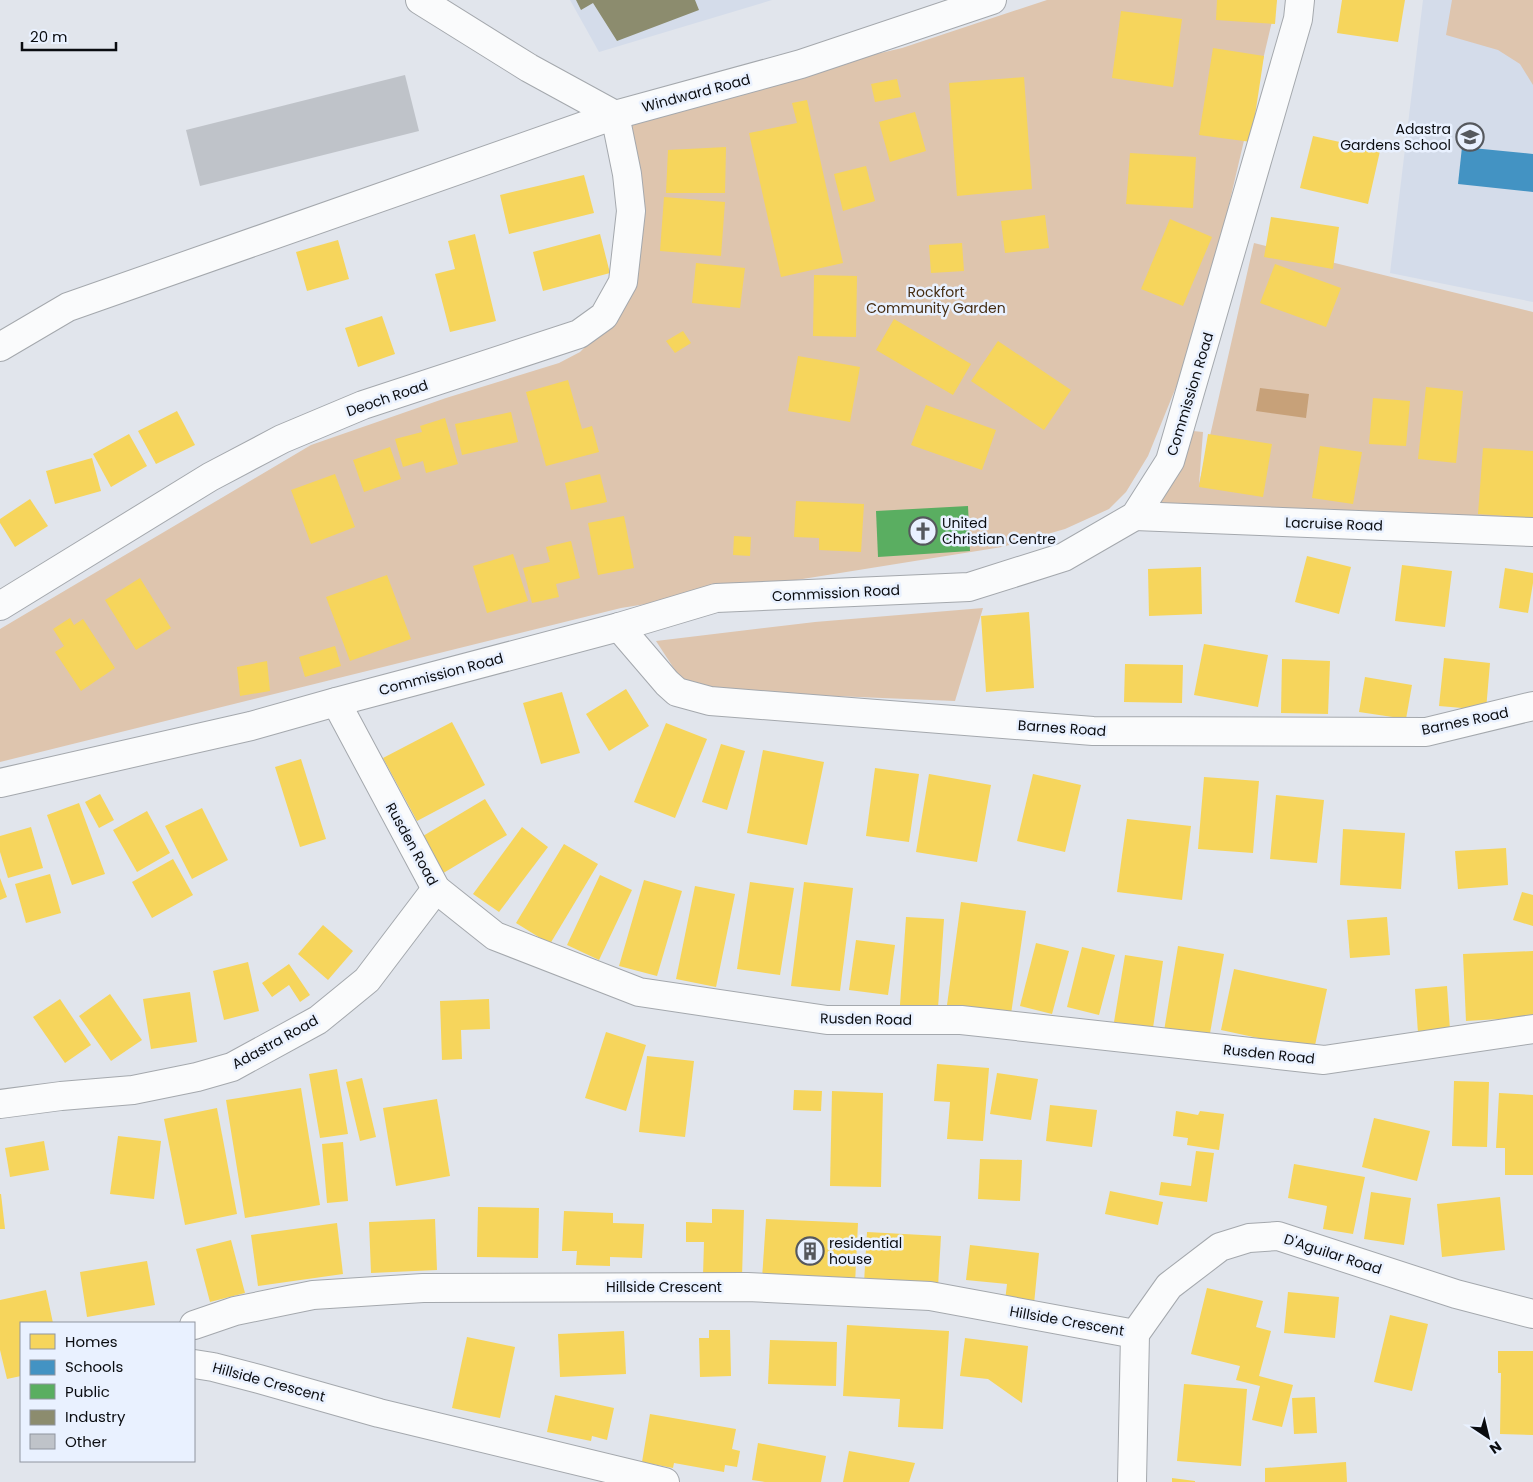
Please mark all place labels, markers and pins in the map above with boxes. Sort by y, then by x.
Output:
place label: Adastra Gardens School [1340,119,1451,155]
school or university icon: Adastra Gardens School [1455,122,1485,152]
place label: United Christian Centre [942,513,1056,549]
church icon: United Christian Centre [908,516,938,546]
place label: residential house [829,1233,902,1269]
building icon: residential house [795,1236,825,1266]

